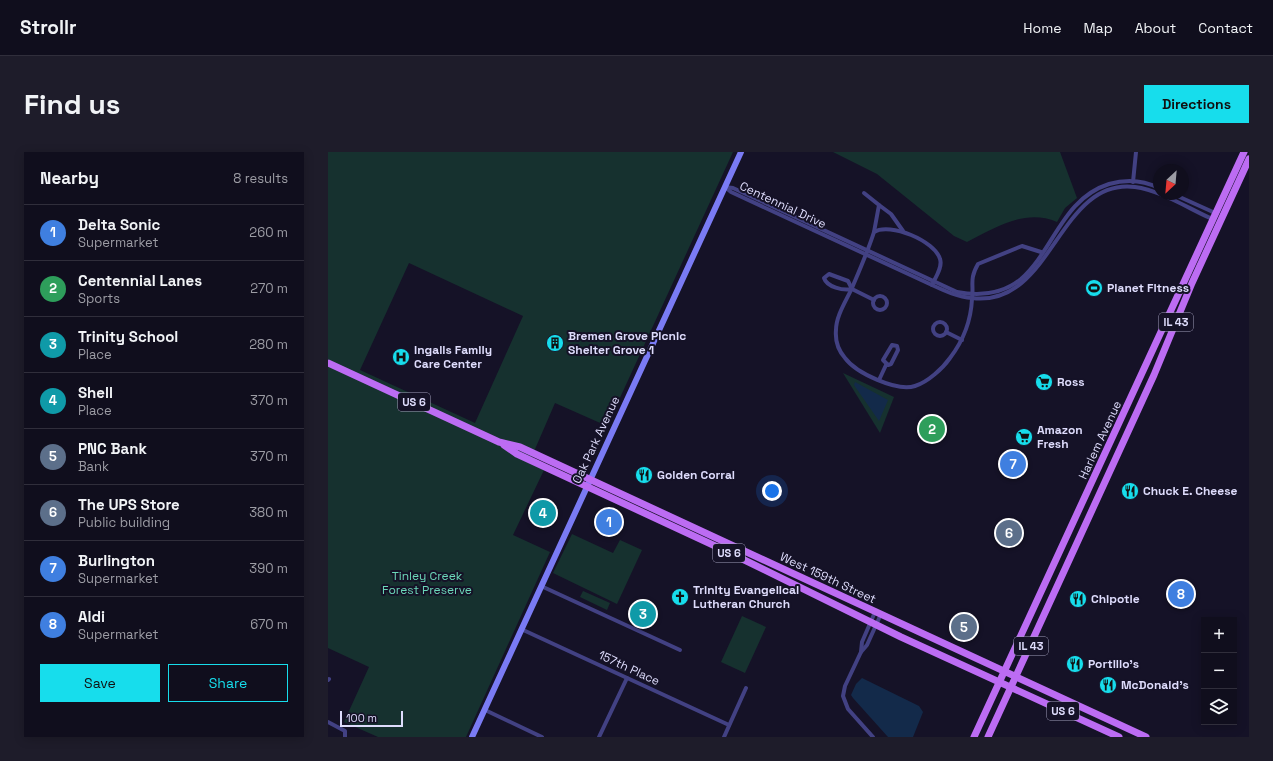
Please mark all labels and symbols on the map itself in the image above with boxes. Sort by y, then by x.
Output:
north arrow [1153,164,1189,200]
street label: Centennial Drive [737,178,829,232]
sports icon: Planet Fitness [1084,278,1104,298]
place label: Planet Fitness [1107,280,1189,296]
road number: IL 43 [1159,313,1193,331]
place label: Bremen Grove Picnic Shelter Grove 1 [568,328,686,358]
building icon: Bremen Grove Picnic Shelter Grove 1 [545,333,565,353]
place label: Ingalls Family Care Center [414,342,492,372]
hospital icon: Ingalls Family Care Center [391,347,411,367]
supermarket icon: Ross [1034,372,1054,392]
place label: Ross [1057,374,1085,390]
road number: US 6 [398,393,430,411]
street label: Oak Park Avenue [569,394,623,486]
street label: Harlem Avenue [1075,398,1125,482]
pin: 2 [919,414,945,444]
place label: Amazon Fresh [1037,422,1083,452]
supermarket icon: Amazon Fresh [1014,427,1034,447]
pin: 7 [1000,449,1026,479]
restaurant icon: Golden Corral [634,465,654,485]
place label: Golden Corral [657,467,735,483]
your location [762,481,782,501]
restaurant icon: Chuck E. Cheese [1120,481,1140,501]
place label: Chuck E. Cheese [1143,483,1237,499]
pin: 4 [530,498,556,528]
pin: 1 [596,507,622,537]
pin: 6 [996,518,1022,548]
road number: US 6 [713,544,745,562]
street label: West 159th Street [777,549,879,607]
park label: Tinley Creek Forest Preserve [382,568,472,598]
pin: 8 [1168,579,1194,609]
place label: Trinity Evangelical Lutheran Church [693,582,799,612]
church icon: Trinity Evangelical Lutheran Church [670,587,690,607]
restaurant icon: Chipotle [1068,589,1088,609]
place label: Chipotle [1091,591,1140,607]
pin: 3 [630,599,656,629]
pin: 5 [951,612,977,642]
road number: IL 43 [1014,637,1048,655]
street label: 157th Place [596,647,662,689]
restaurant icon: Portillo's [1065,654,1085,674]
place label: Portillo's [1088,656,1139,672]
restaurant icon: McDonald's [1098,675,1118,695]
place label: McDonald's [1121,677,1189,693]
road number: US 6 [1047,702,1079,720]
scale bar [340,709,403,728]

